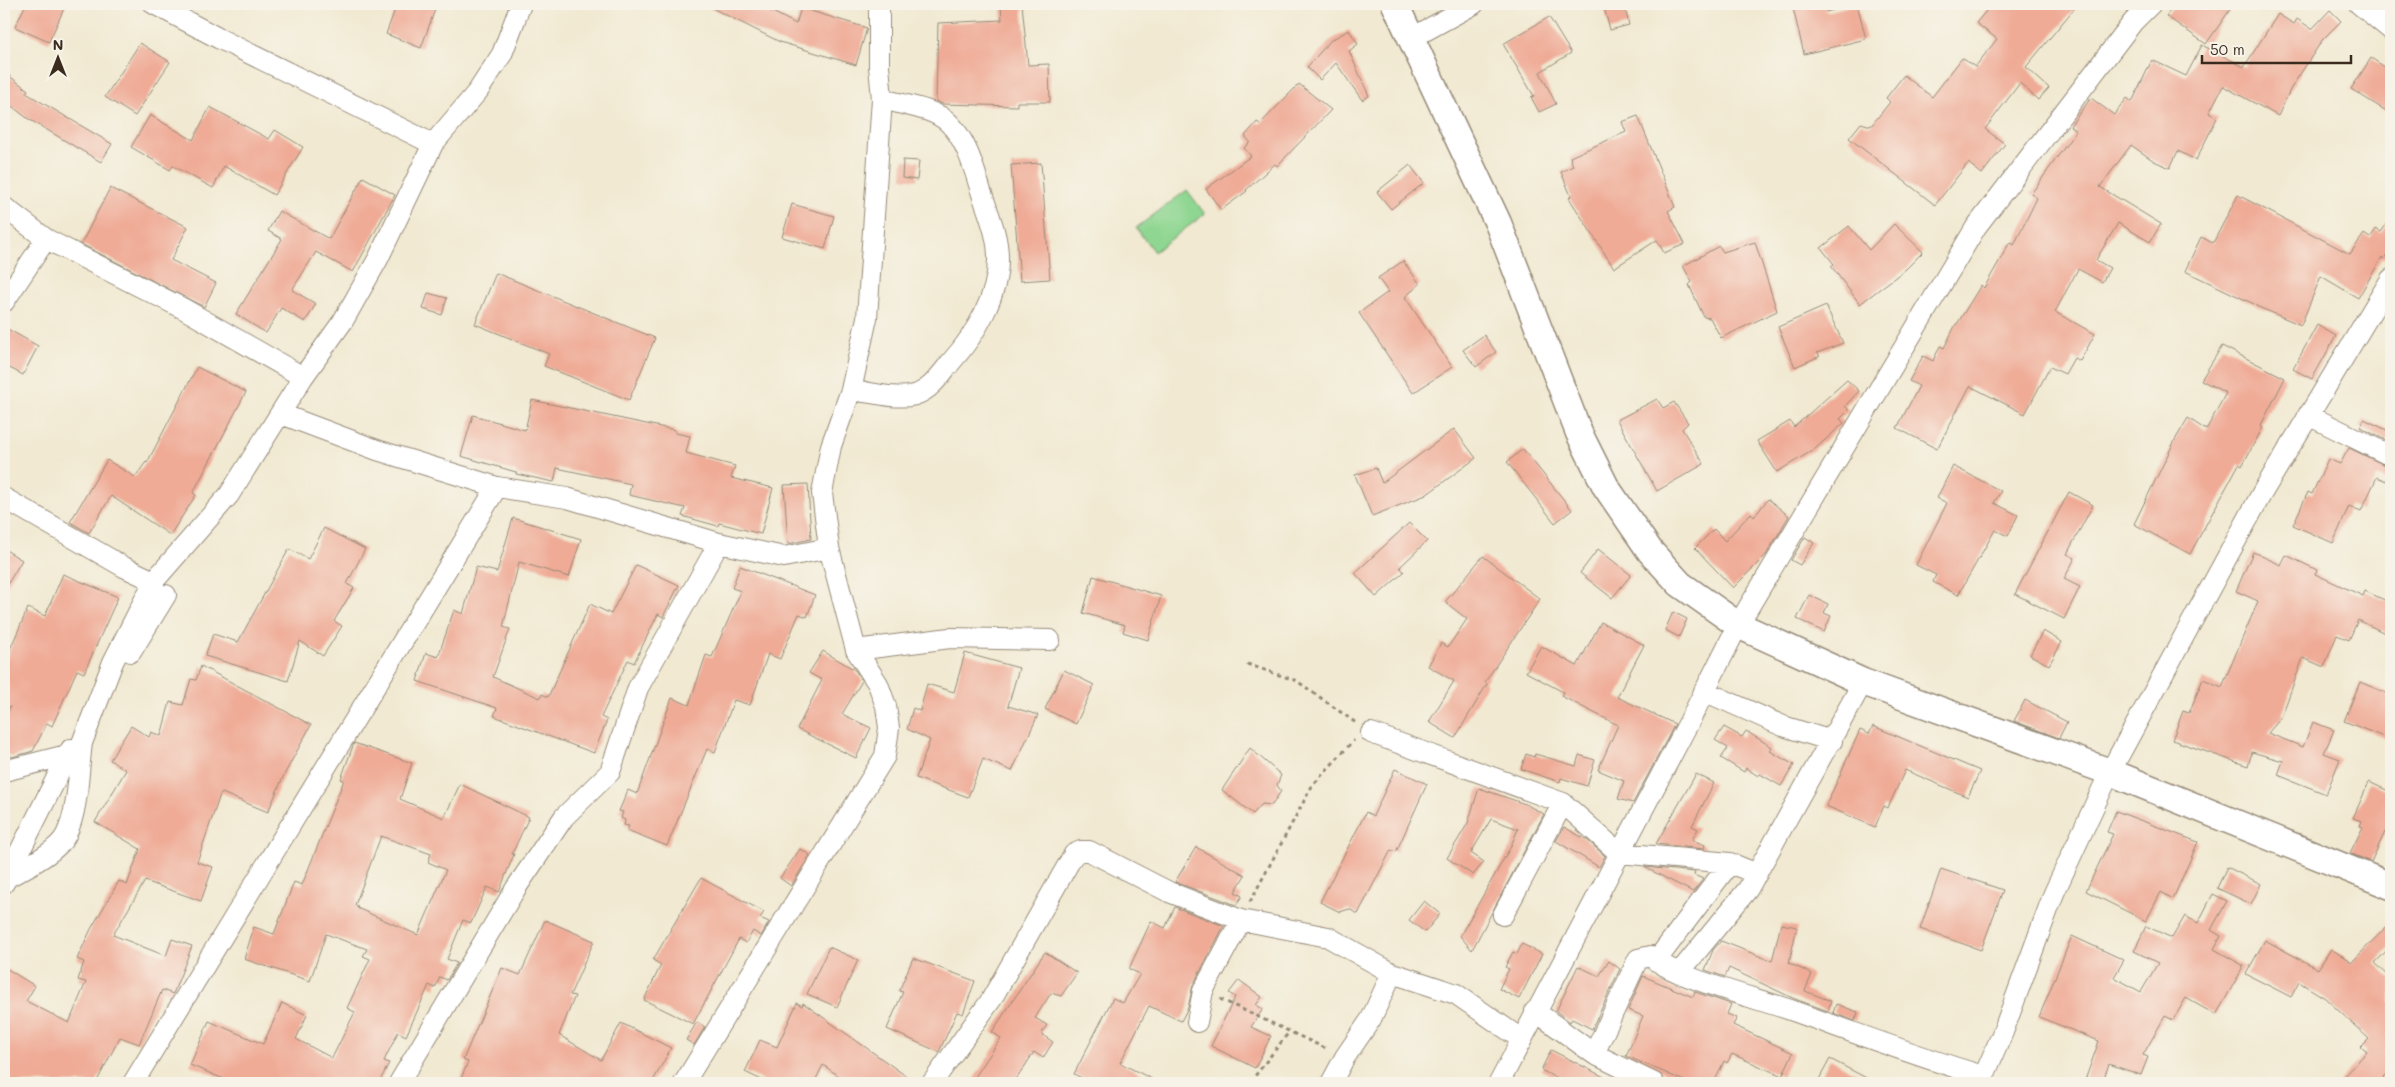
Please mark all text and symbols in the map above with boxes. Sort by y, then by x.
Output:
north arrow [32,32,82,82]
scale bar [2202,32,2351,64]
text: N [53,35,63,54]
text: 50 m [2210,39,2245,59]

